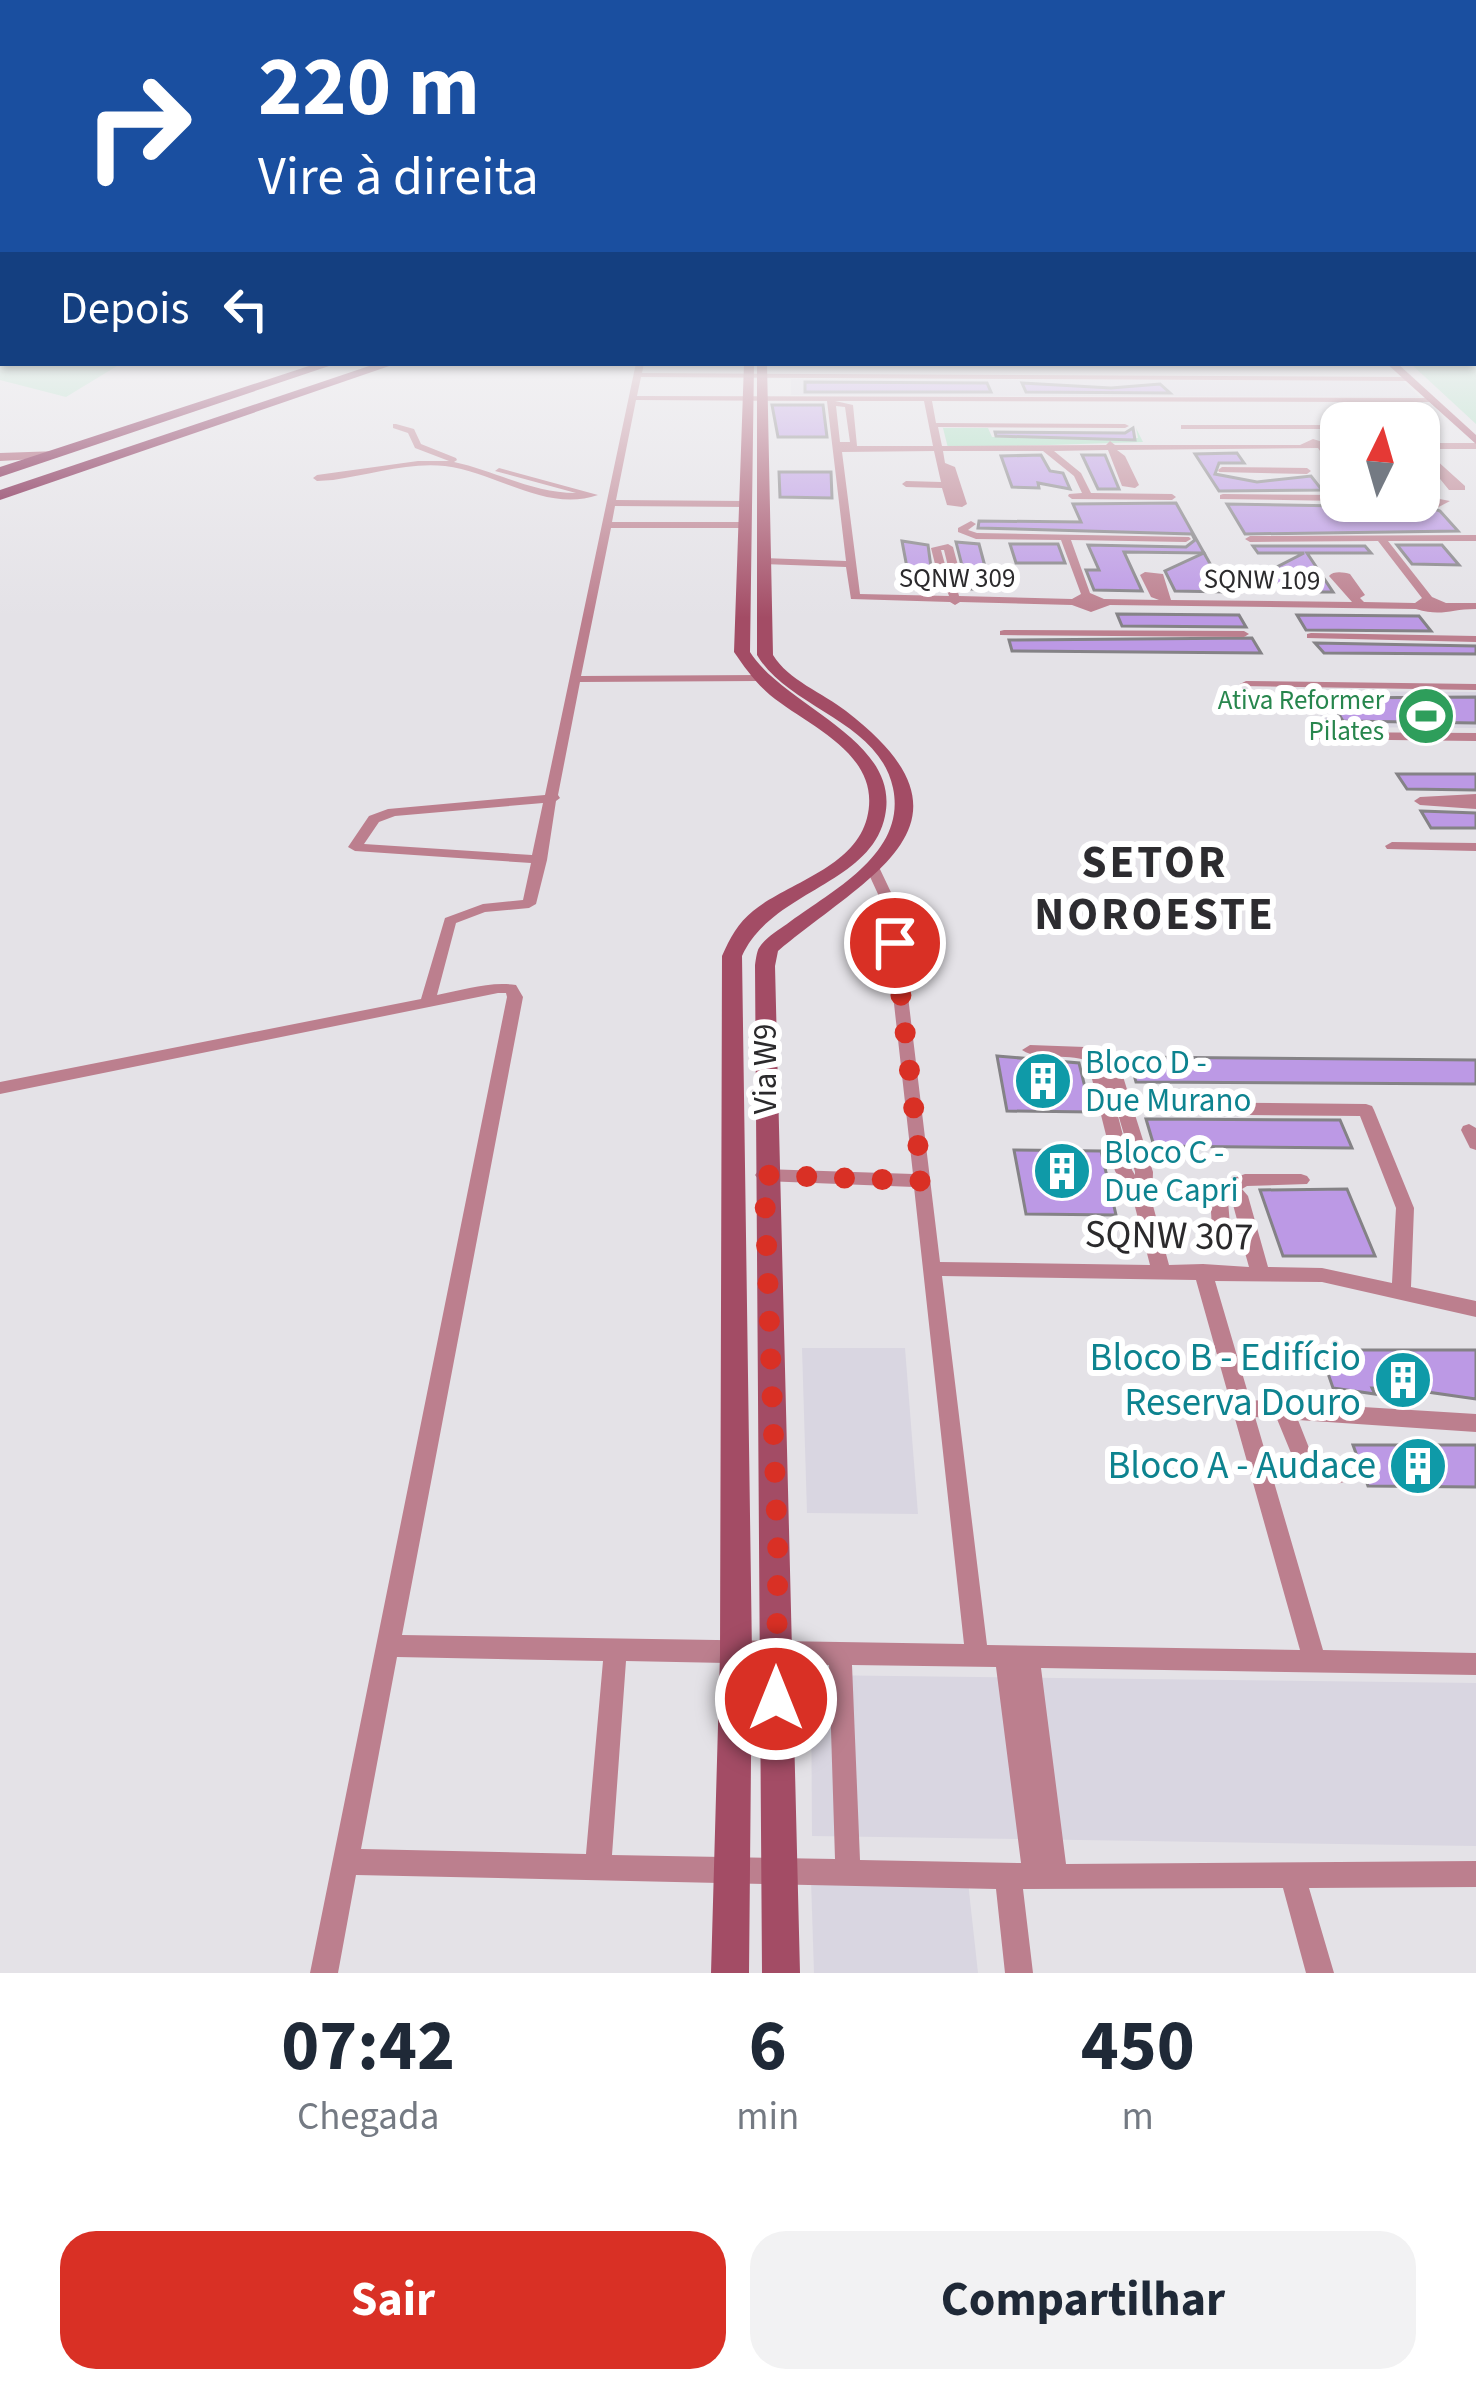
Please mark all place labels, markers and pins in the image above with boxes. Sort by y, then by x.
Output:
place label: Ativa Reformer Pilates [1218,681,1385,751]
sports icon: Ativa Reformer Pilates [1395,685,1457,747]
pin [844,892,946,994]
place label: Bloco D - Due Murano [1085,1039,1251,1124]
building icon: Bloco D - Due Murano [1012,1050,1074,1112]
place label: Bloco C - Due Capri [1104,1129,1239,1214]
building icon: Bloco C - Due Capri [1031,1140,1093,1202]
place label: Bloco B - Edifício Reserva Douro [1090,1330,1361,1431]
building icon: Bloco B - Edifício Reserva Douro [1372,1349,1434,1411]
building icon: Bloco A - Audace [1387,1435,1449,1497]
place label: Bloco A - Audace [1107,1438,1376,1494]

